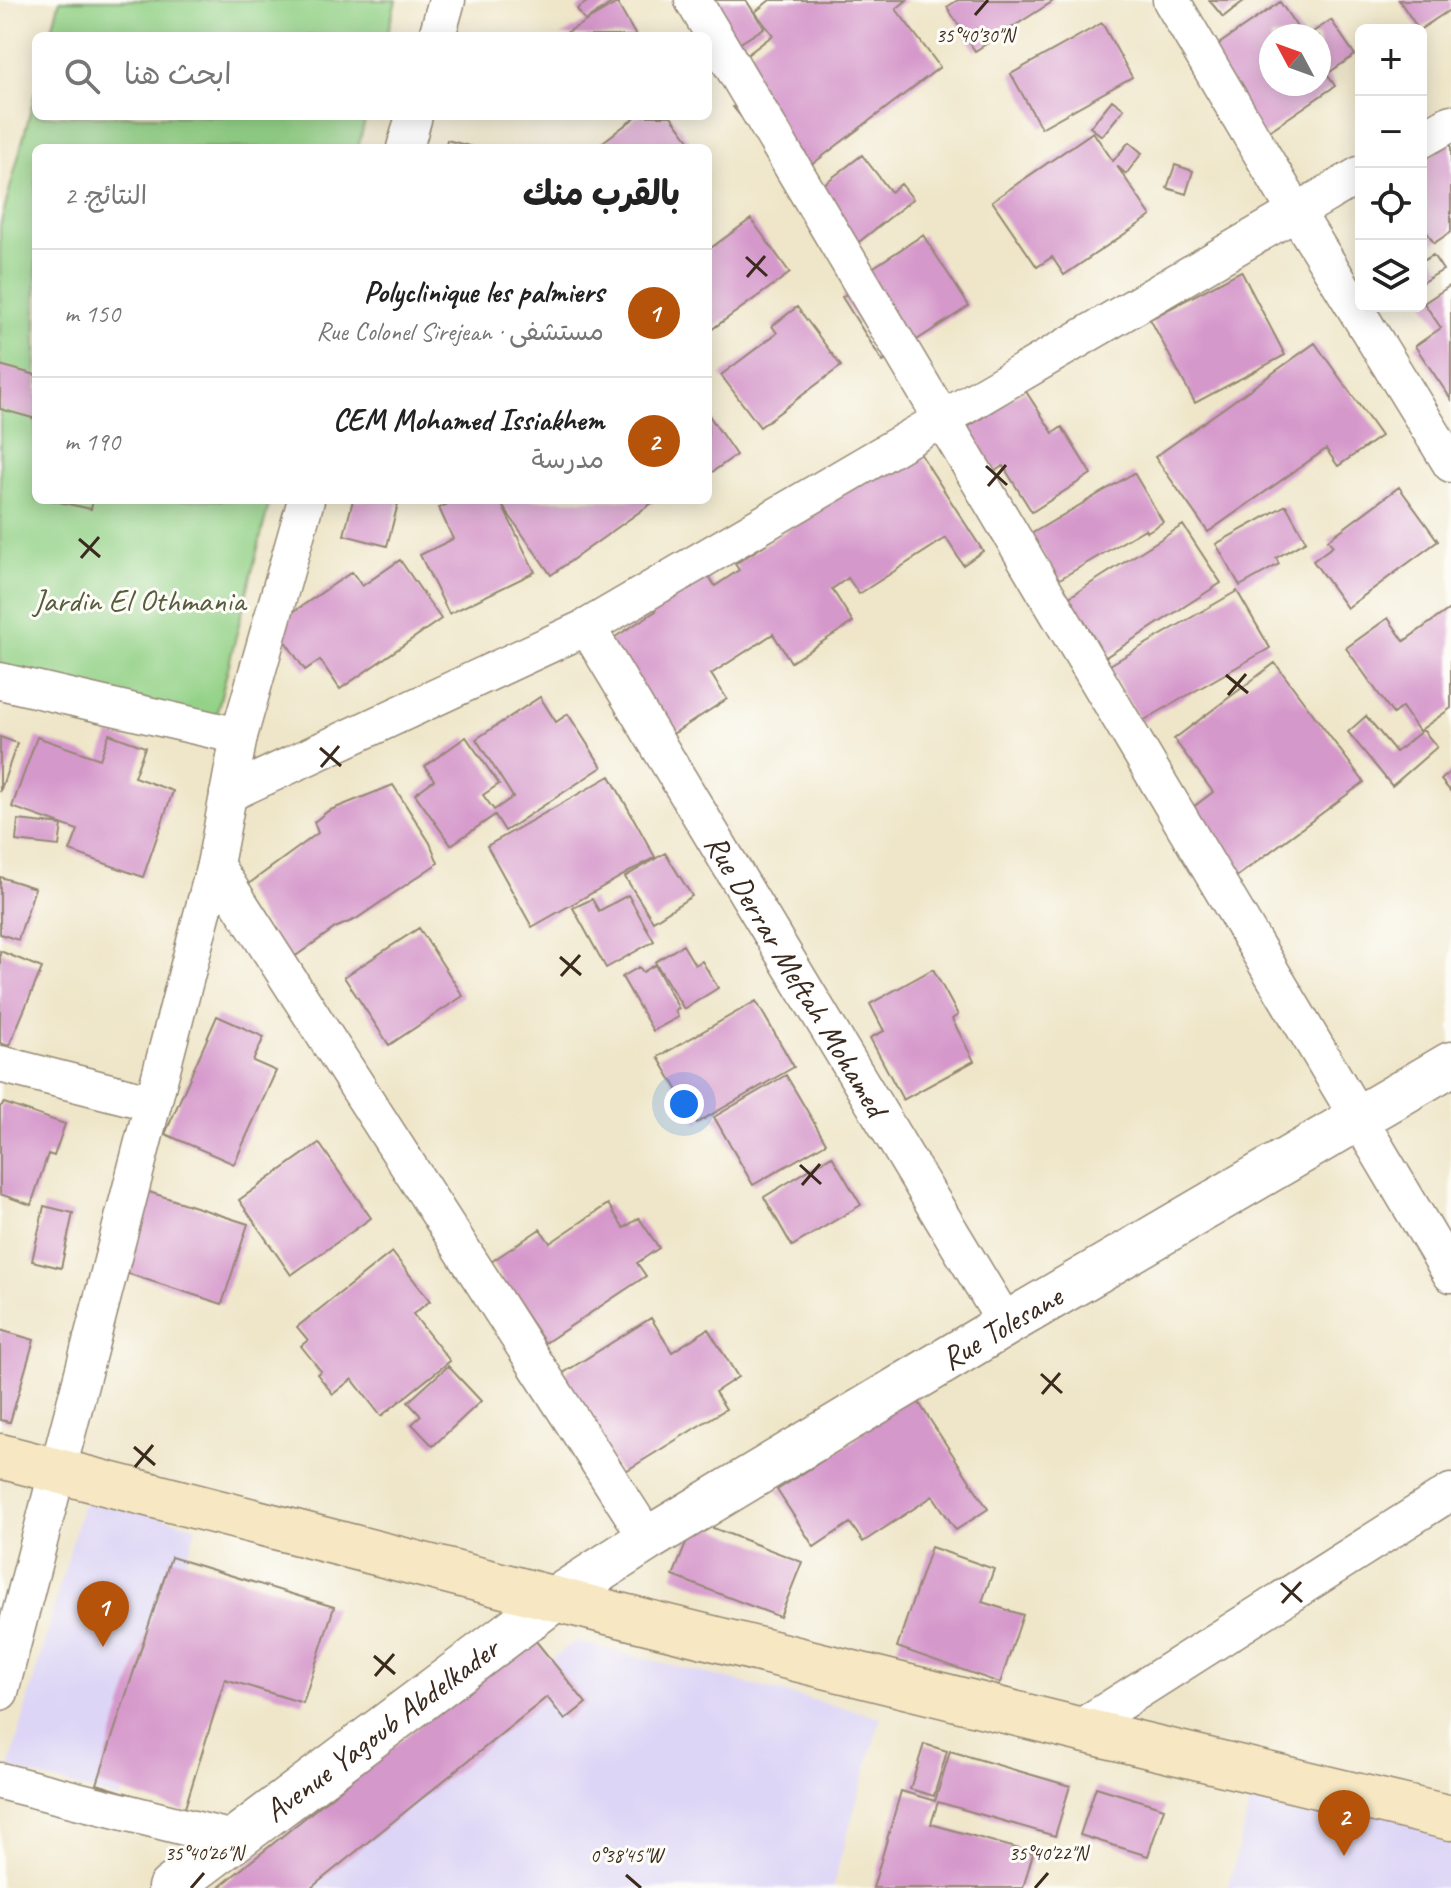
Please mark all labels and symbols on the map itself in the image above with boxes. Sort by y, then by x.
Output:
text: 35°40'30"N [936,23,1017,48]
north arrow [1259,24,1331,96]
park label: Jardin El Othmania [31,580,248,621]
street label: Rue Derrar Meftah Mohamed [695,827,899,1128]
your location [664,1084,704,1124]
street label: Rue Tolesane [934,1275,1072,1379]
pin: 1 [77,1581,129,1647]
street label: Avenue Yagoub Abdelkader [256,1626,510,1831]
pin: 2 [1318,1790,1370,1856]
text: 35°40'26"N [165,1841,246,1866]
text: 35°40'22"N [1009,1841,1090,1866]
text: 0°38'45"W [590,1843,666,1868]

